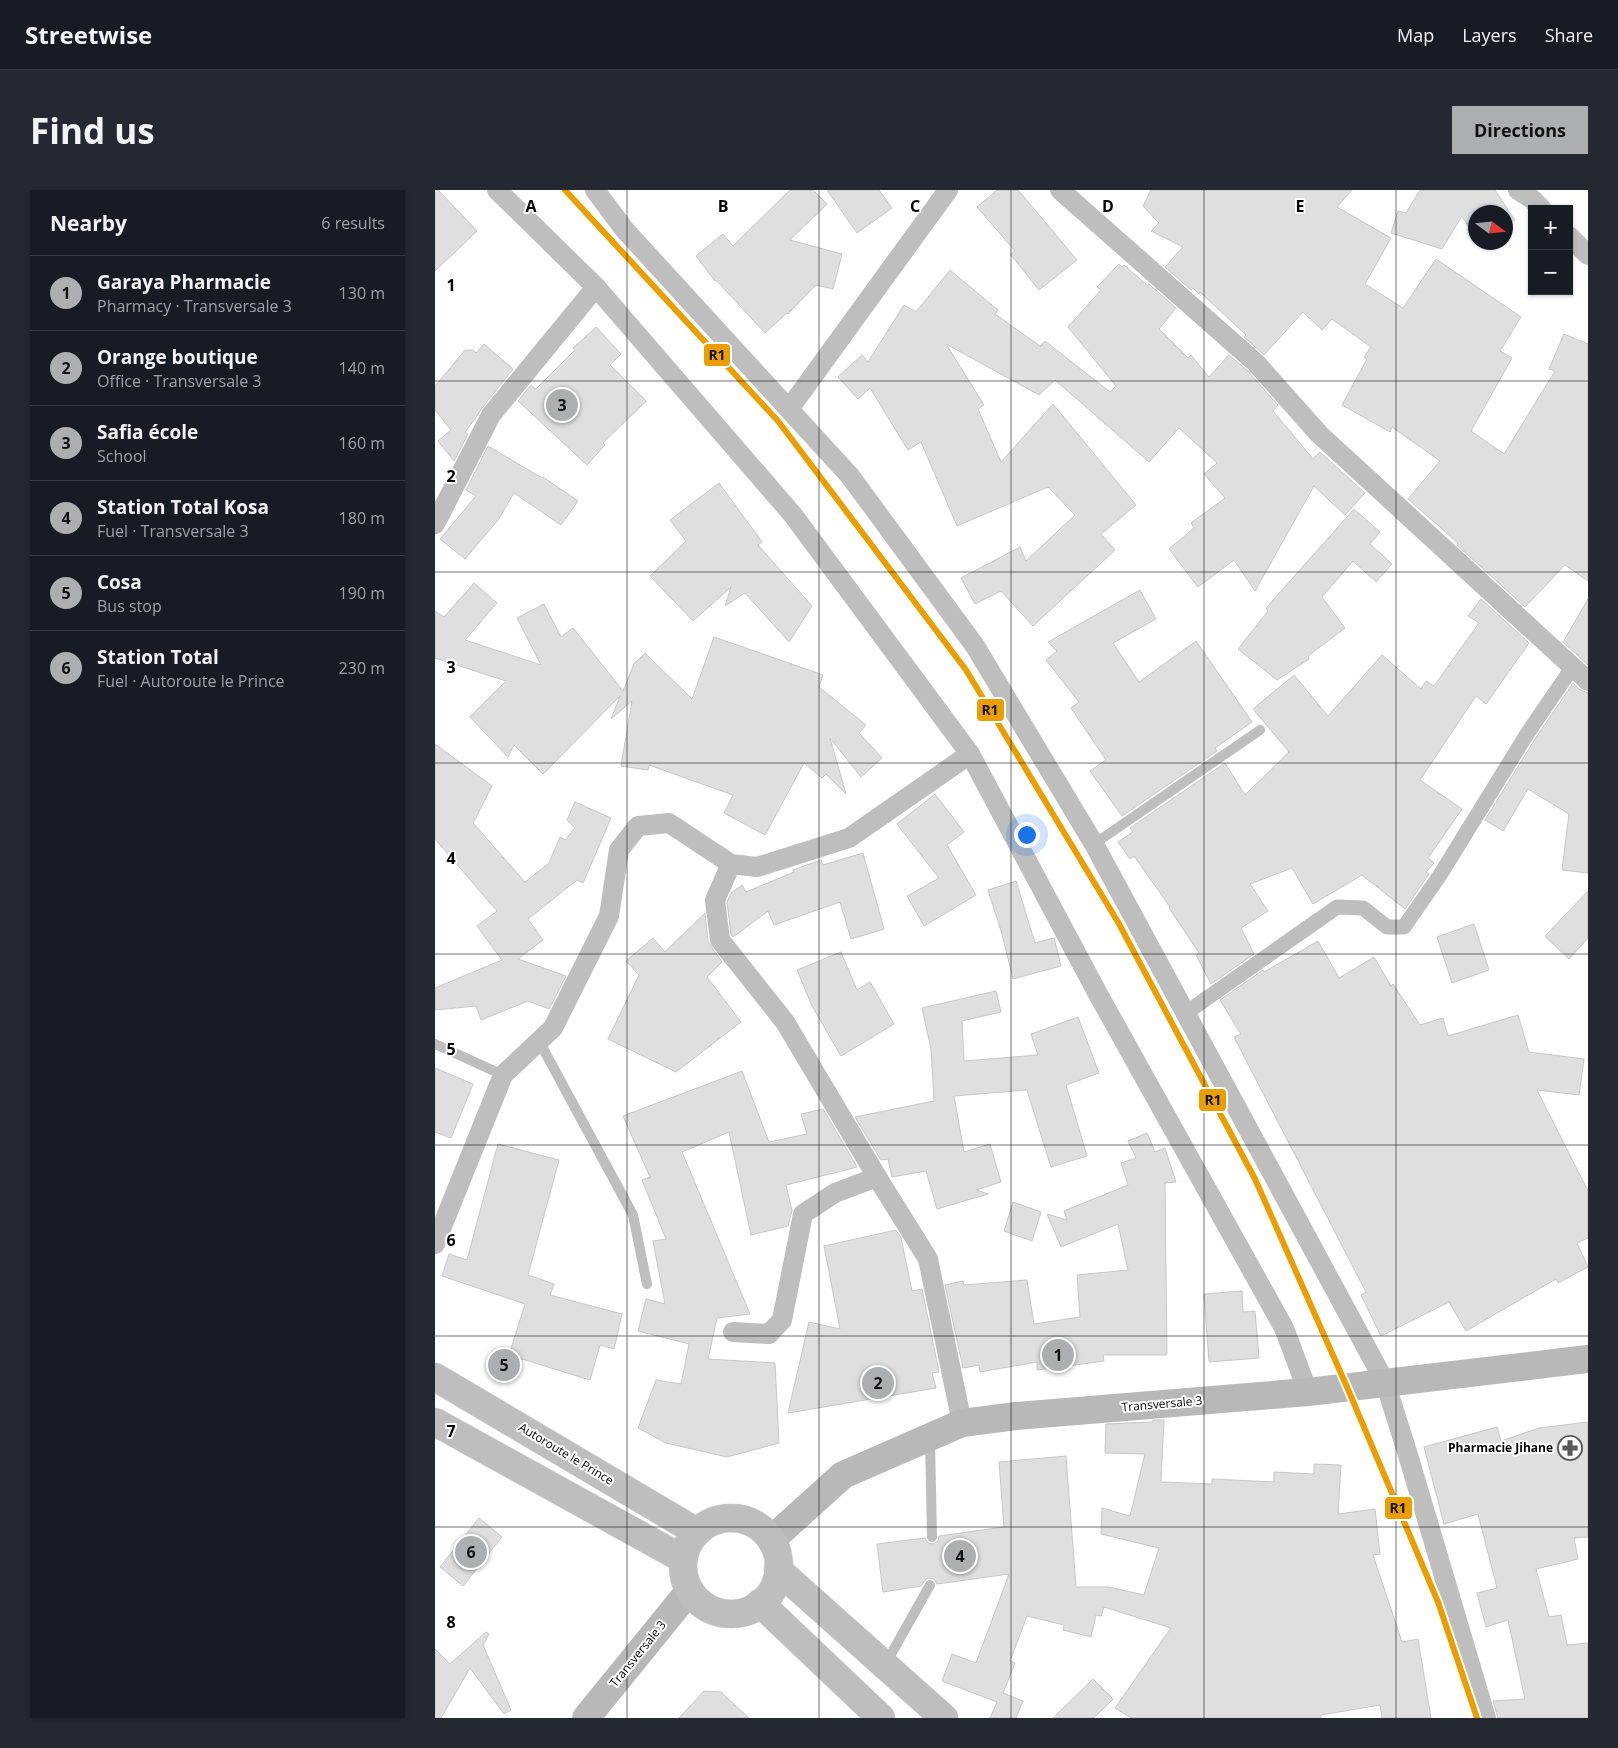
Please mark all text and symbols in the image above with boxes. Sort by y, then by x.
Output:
text: Streetwise [25,18,152,51]
text: Map [1397,23,1434,47]
text: Layers [1462,23,1517,47]
text: Share [1545,23,1593,47]
button: Directions [1452,106,1588,154]
text: Find us [30,107,155,154]
text: A [525,195,537,217]
text: B [718,195,728,217]
text: C [910,195,920,217]
text: D [1102,195,1114,217]
text: E [1296,195,1305,217]
north arrow [1468,205,1513,250]
map controls [1528,205,1573,295]
button: + [1528,205,1573,250]
text: Nearby [50,209,127,237]
text: 6 results [321,212,385,234]
button: − [1528,250,1573,295]
text: Garaya Pharmacie [97,269,271,295]
text: 1 [446,274,456,296]
text: 1 [61,282,71,304]
text: 130 m [339,282,385,304]
text: Pharmacy · Transversale 3 [97,295,292,317]
line badge: R1 [703,343,731,367]
text: Orange boutique [97,344,258,370]
text: R1 [708,345,726,364]
text: 2 [61,357,71,379]
text: 140 m [339,357,385,379]
text: Office · Transversale 3 [97,370,261,392]
pin: 3 [546,386,578,424]
text: Safia école [97,419,198,445]
text: 3 [61,432,71,454]
text: 160 m [339,432,385,454]
text: School [97,445,147,467]
text: 2 [446,465,456,487]
text: Station Total Kosa [97,494,269,520]
text: 4 [61,507,71,529]
text: 180 m [339,507,385,529]
text: Fuel · Transversale 3 [97,520,249,542]
text: Cosa [97,569,142,595]
text: 5 [61,582,71,604]
text: 190 m [339,582,385,604]
text: Bus stop [97,595,162,617]
text: Station Total [97,644,219,670]
text: 3 [446,656,456,678]
text: 6 [61,657,71,679]
text: 230 m [339,657,385,679]
text: Fuel · Autoroute le Prince [97,670,285,692]
line badge: R1 [976,698,1005,722]
text: R1 [981,700,999,719]
your location [1014,822,1040,848]
text: 4 [446,847,456,869]
text: 5 [446,1038,456,1060]
line badge: R1 [1198,1088,1227,1112]
text: R1 [1204,1090,1222,1109]
text: 6 [446,1229,456,1251]
pin: 1 [1042,1336,1074,1374]
pin: 5 [488,1346,520,1384]
pin: 2 [862,1364,894,1402]
street label: Transversale 3 [1121,1391,1203,1416]
street label: Autoroute le Prince [516,1418,617,1489]
text: 7 [446,1420,456,1442]
pharmacy icon: Pharmacie Jihane [1557,1435,1583,1461]
place label: Pharmacie Jihane [1448,1439,1553,1456]
line badge: R1 [1384,1496,1413,1520]
text: R1 [1389,1498,1407,1517]
pin: 6 [455,1533,487,1571]
pin: 4 [944,1537,976,1575]
text: 8 [446,1611,456,1633]
street label: Transversale 3 [606,1617,670,1691]

